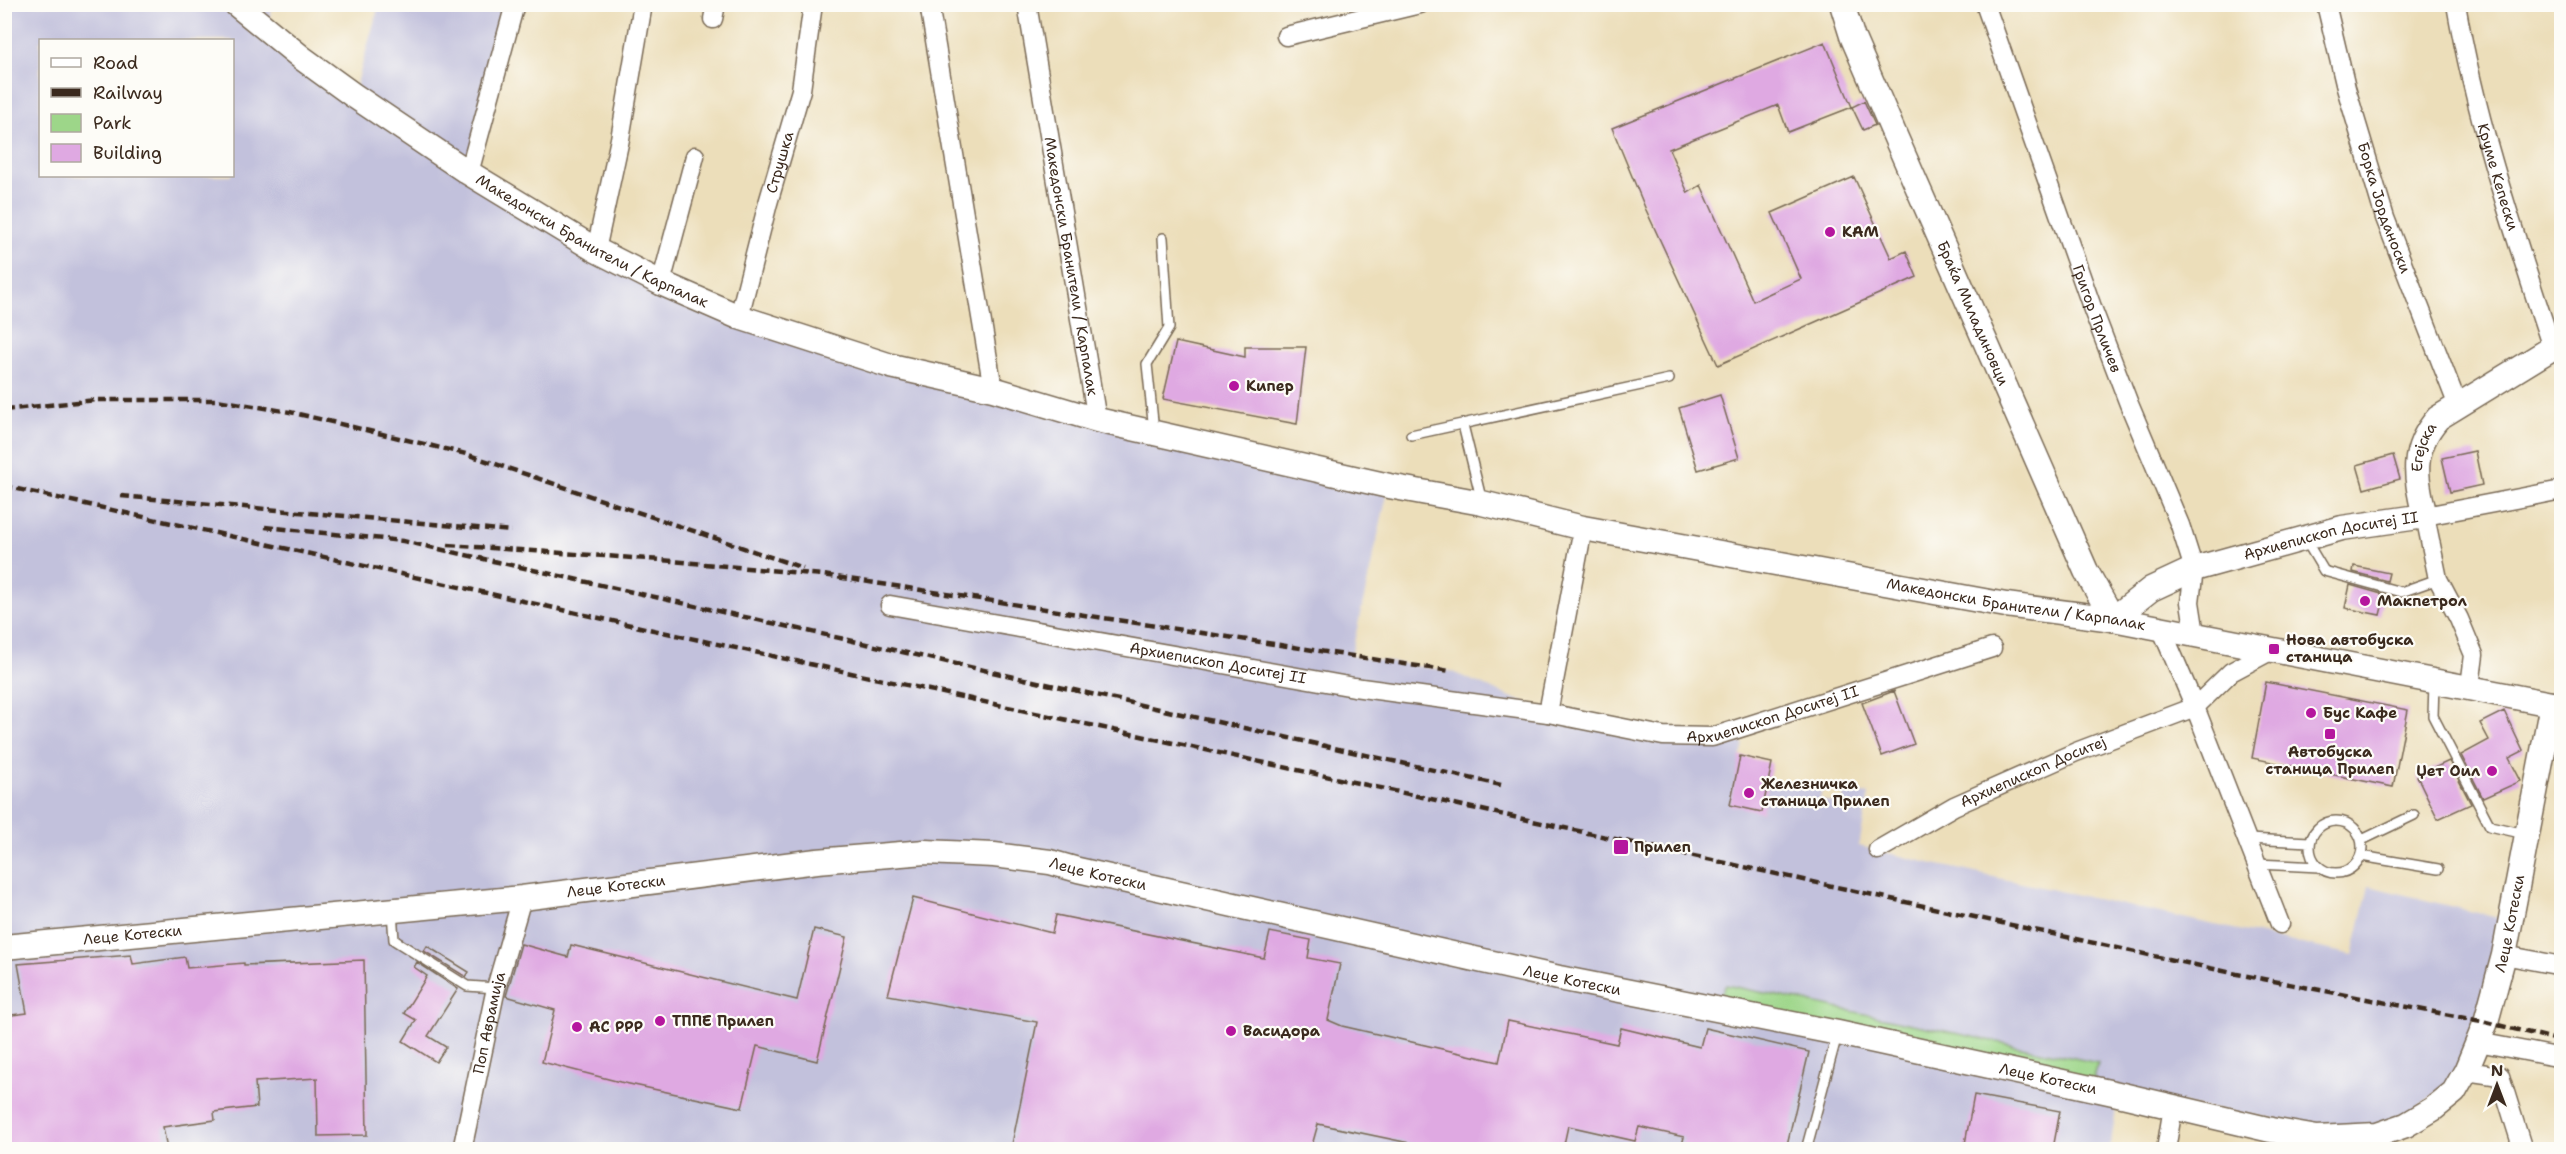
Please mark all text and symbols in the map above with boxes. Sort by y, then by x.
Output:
legend [39,39,234,177]
text: Road [93,51,138,75]
text: Railway [93,81,163,105]
text: Park [93,111,132,135]
street label: Круме Кепески [2473,121,2523,233]
street label: Струшка [761,128,799,196]
street label: Македонски Бранители / Карпалак [1040,135,1103,397]
street label: Борка Јорданоски [2353,140,2416,276]
text: Building [93,141,162,165]
street label: Македонски Бранители / Карпалак [472,170,711,312]
place label: КАМ [1842,222,1879,242]
marker: КАМ [1823,225,1837,239]
street label: Браќа Миладиновци [1932,238,2014,389]
street label: Григор Прличев [2068,262,2126,376]
place label: Кипер [1246,376,1294,396]
marker: Кипер [1227,379,1241,393]
street label: Егејска [2407,418,2442,472]
street label: Архиепископ Доситеј II [2241,507,2420,565]
street label: Македонски Бранители / Карпалак [1885,573,2147,635]
place label: Макпетрол [2377,591,2467,611]
marker: Макпетрол [2358,594,2372,608]
place label: Нова автобуска станица [2286,630,2414,667]
street label: Архиепископ Доситеј II [1128,638,1308,688]
marker: Нова автобуска станица [2267,642,2281,656]
street label: Архиепископ Доситеј II [1686,681,1861,747]
place label: Бус Кафе [2323,703,2397,723]
marker: Бус Кафе [2304,706,2318,720]
marker: Автобуска станица Прилеп [2323,727,2337,741]
street label: Архиепископ Доситеј [1957,732,2109,812]
place label: Автобуска станица Прилеп [2266,742,2394,779]
place label: Џет Оил [2416,761,2480,781]
marker: Џет Оил [2485,764,2499,778]
place label: Железничка станица Прилеп [1761,774,1890,811]
marker: Железничка станица Прилеп [1742,786,1756,800]
place label: Прилеп [1634,837,1691,857]
marker: Прилеп [1612,838,1630,856]
street label: Леце Котески [1047,852,1149,895]
street label: Леце Котески [565,870,667,902]
street label: Леце Котески [2490,873,2529,975]
street label: Леце Котески [82,920,183,949]
street label: Леце Котески [1521,960,1623,1000]
street label: Поп Аврамија [468,969,510,1076]
place label: ТППЕ Прилеп [672,1011,774,1031]
marker: ТППЕ Прилеп [653,1014,667,1028]
place label: АС РРР [589,1017,643,1037]
marker: АС РРР [570,1020,584,1034]
place label: Васидора [1243,1021,1321,1041]
marker: Васидора [1224,1024,1238,1038]
north arrow [2467,1055,2527,1115]
street label: Леце Котески [1997,1058,2099,1099]
text: N [2491,1060,2503,1081]

